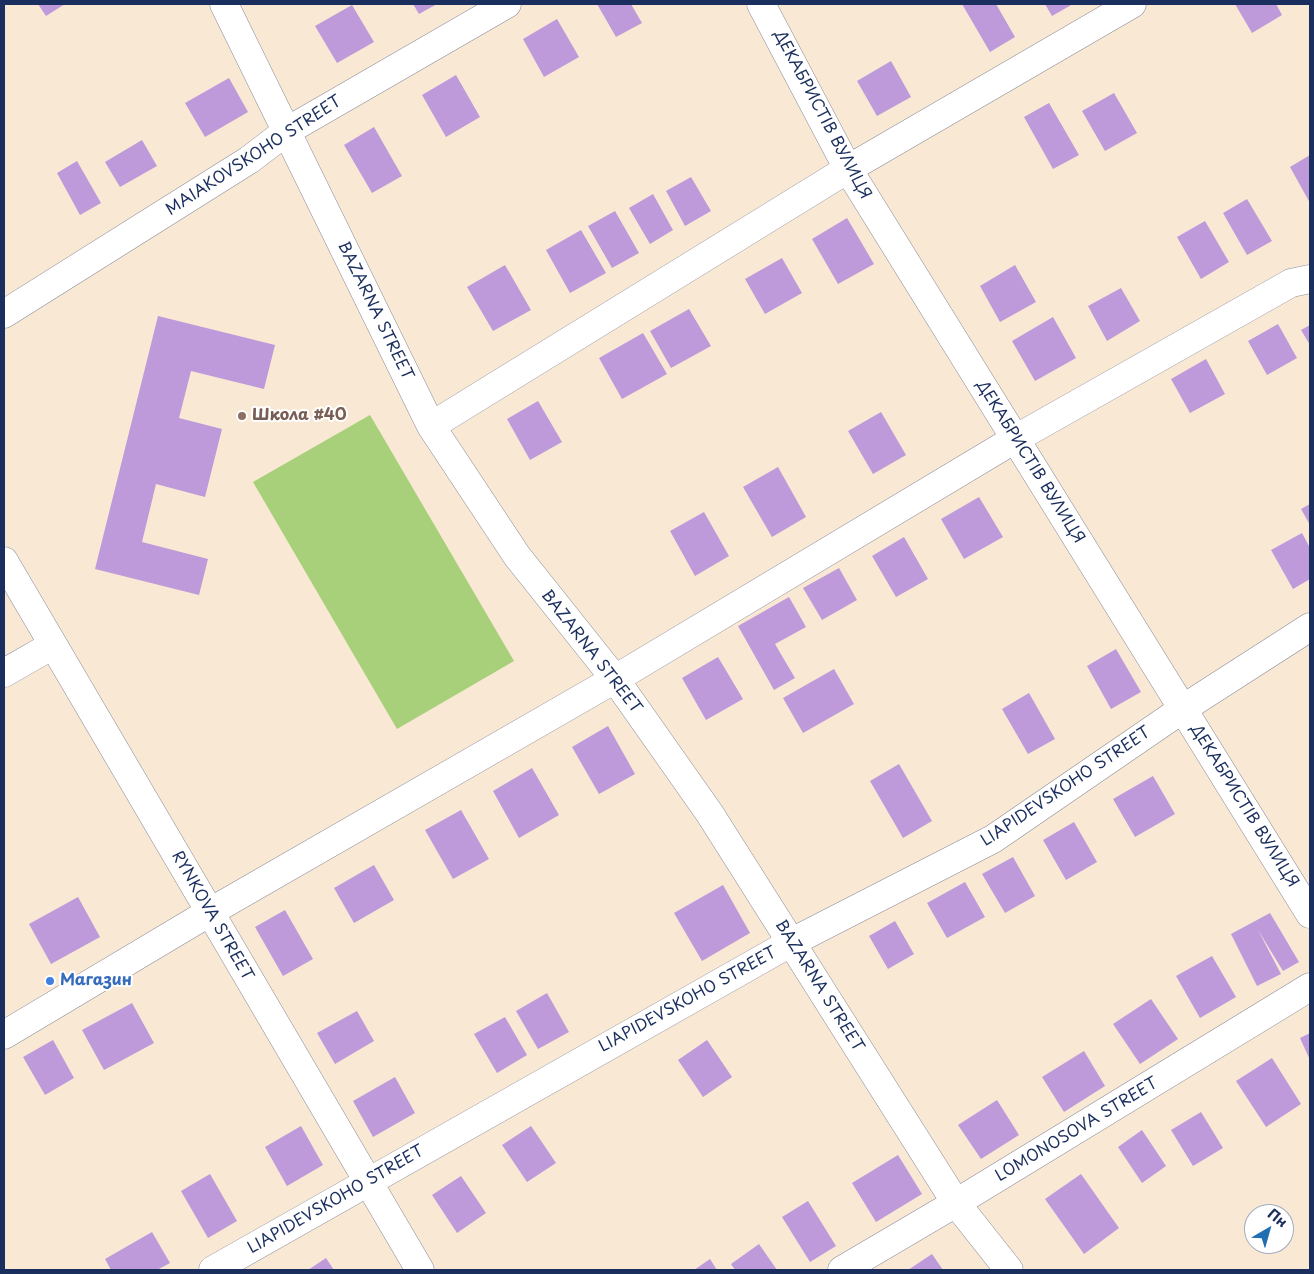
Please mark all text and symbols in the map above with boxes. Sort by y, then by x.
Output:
street label: ДЕКАБРИСТІВ ВУЛИЦЯ [769,27,875,203]
street label: MAIAKOVSKOHO STREET [163,92,345,220]
street label: BAZARNA STREET [333,239,417,383]
street label: ДЕКАБРИСТІВ ВУЛИЦЯ [972,377,1088,547]
place label: Школа #40 [252,406,347,426]
marker: Школа #40 [236,410,248,422]
street label: BAZARNA STREET [537,586,645,718]
street label: ДЕКАБРИСТІВ ВУЛИЦЯ [1186,721,1302,891]
street label: LIAPIDEVSKOHO STREET [978,723,1154,851]
street label: RYNKOVA STREET [167,848,257,984]
street label: BAZARNA STREET [771,917,867,1055]
street label: LIAPIDEVSKOHO STREET [596,943,780,1057]
place label: Магазин [60,971,132,991]
marker: Магазин [44,975,56,987]
street label: LOMONOSOVA STREET [992,1074,1162,1186]
street label: LIAPIDEVSKOHO STREET [245,1142,427,1258]
text: Пн [1263,1203,1292,1232]
north arrow [1244,1204,1294,1254]

